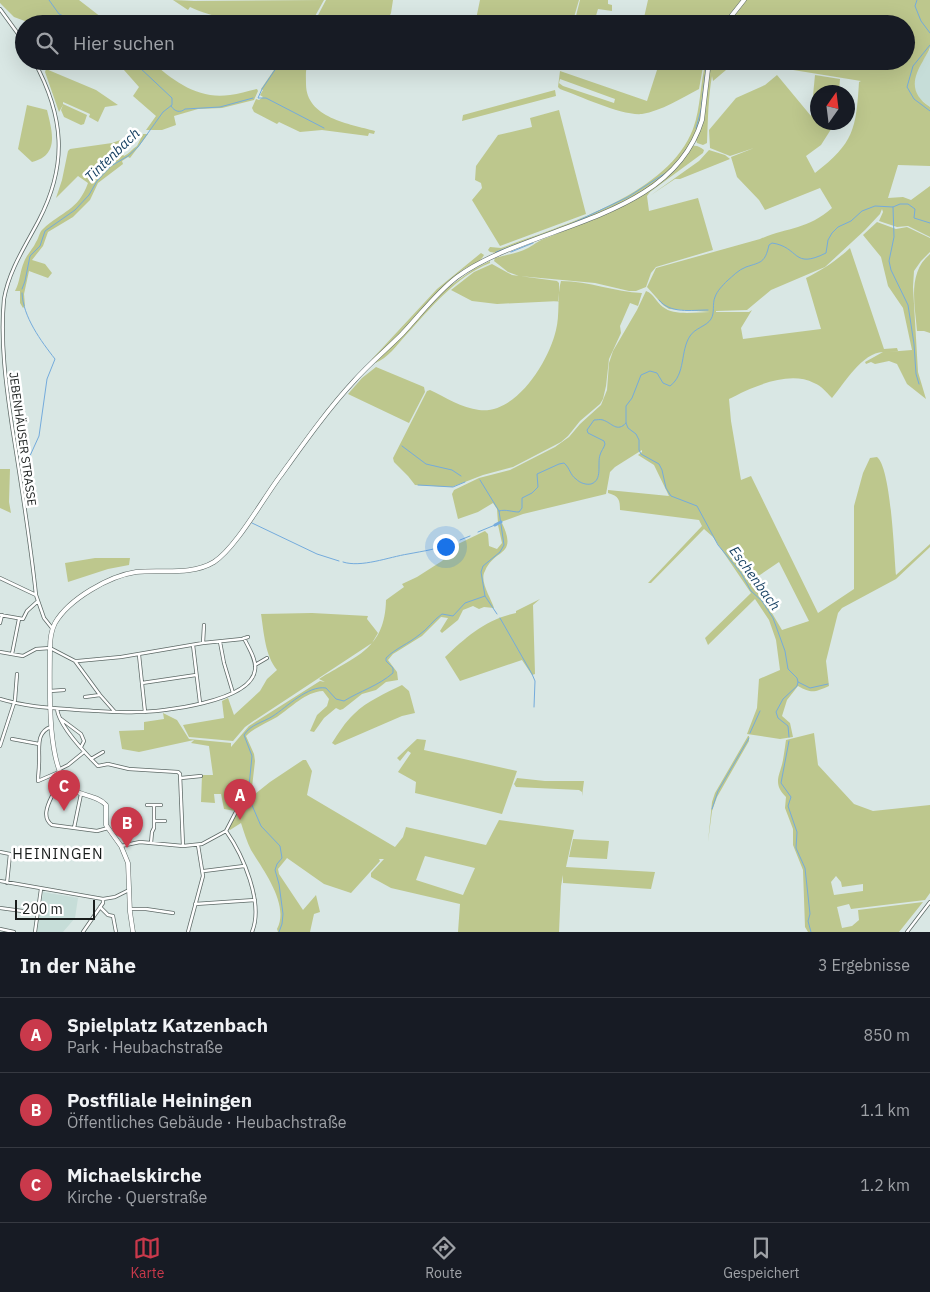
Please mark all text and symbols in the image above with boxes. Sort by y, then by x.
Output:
search box [15,15,915,70]
icon: search [33,29,61,57]
text: Hier suchen [73,31,175,55]
north arrow [810,85,855,130]
water label: Tintenbach [81,124,143,186]
street label: JEBENHÄUSER STRASSE [6,371,40,507]
your location [433,534,459,560]
water label: Eschenbach [726,542,784,614]
pin: C [48,770,80,811]
pin: A [224,779,256,820]
pin: B [111,807,143,848]
district label: HEININGEN [12,844,104,863]
scale bar [15,897,95,920]
text: 200 m [22,900,63,918]
text: In der Nähe [20,951,136,979]
text: 3 Ergebnisse [818,955,910,975]
text: Spielplatz Katzenbach [67,1013,268,1037]
text: A [31,1025,41,1045]
text: 850 m [863,1025,910,1045]
text: Park · Heubachstraße [67,1037,223,1057]
text: Postfiliale Heiningen [67,1088,252,1112]
text: B [31,1100,41,1120]
text: 1.1 km [860,1100,910,1120]
text: Öffentliches Gebäude · Heubachstraße [67,1112,346,1132]
text: Michaelskirche [67,1163,202,1187]
text: C [31,1175,41,1195]
text: 1.2 km [860,1175,910,1195]
text: Kirche · Querstraße [67,1187,207,1207]
tab: Karte [130,1234,164,1282]
tab: Route [425,1234,462,1282]
tab: Gespeichert [723,1234,800,1282]

